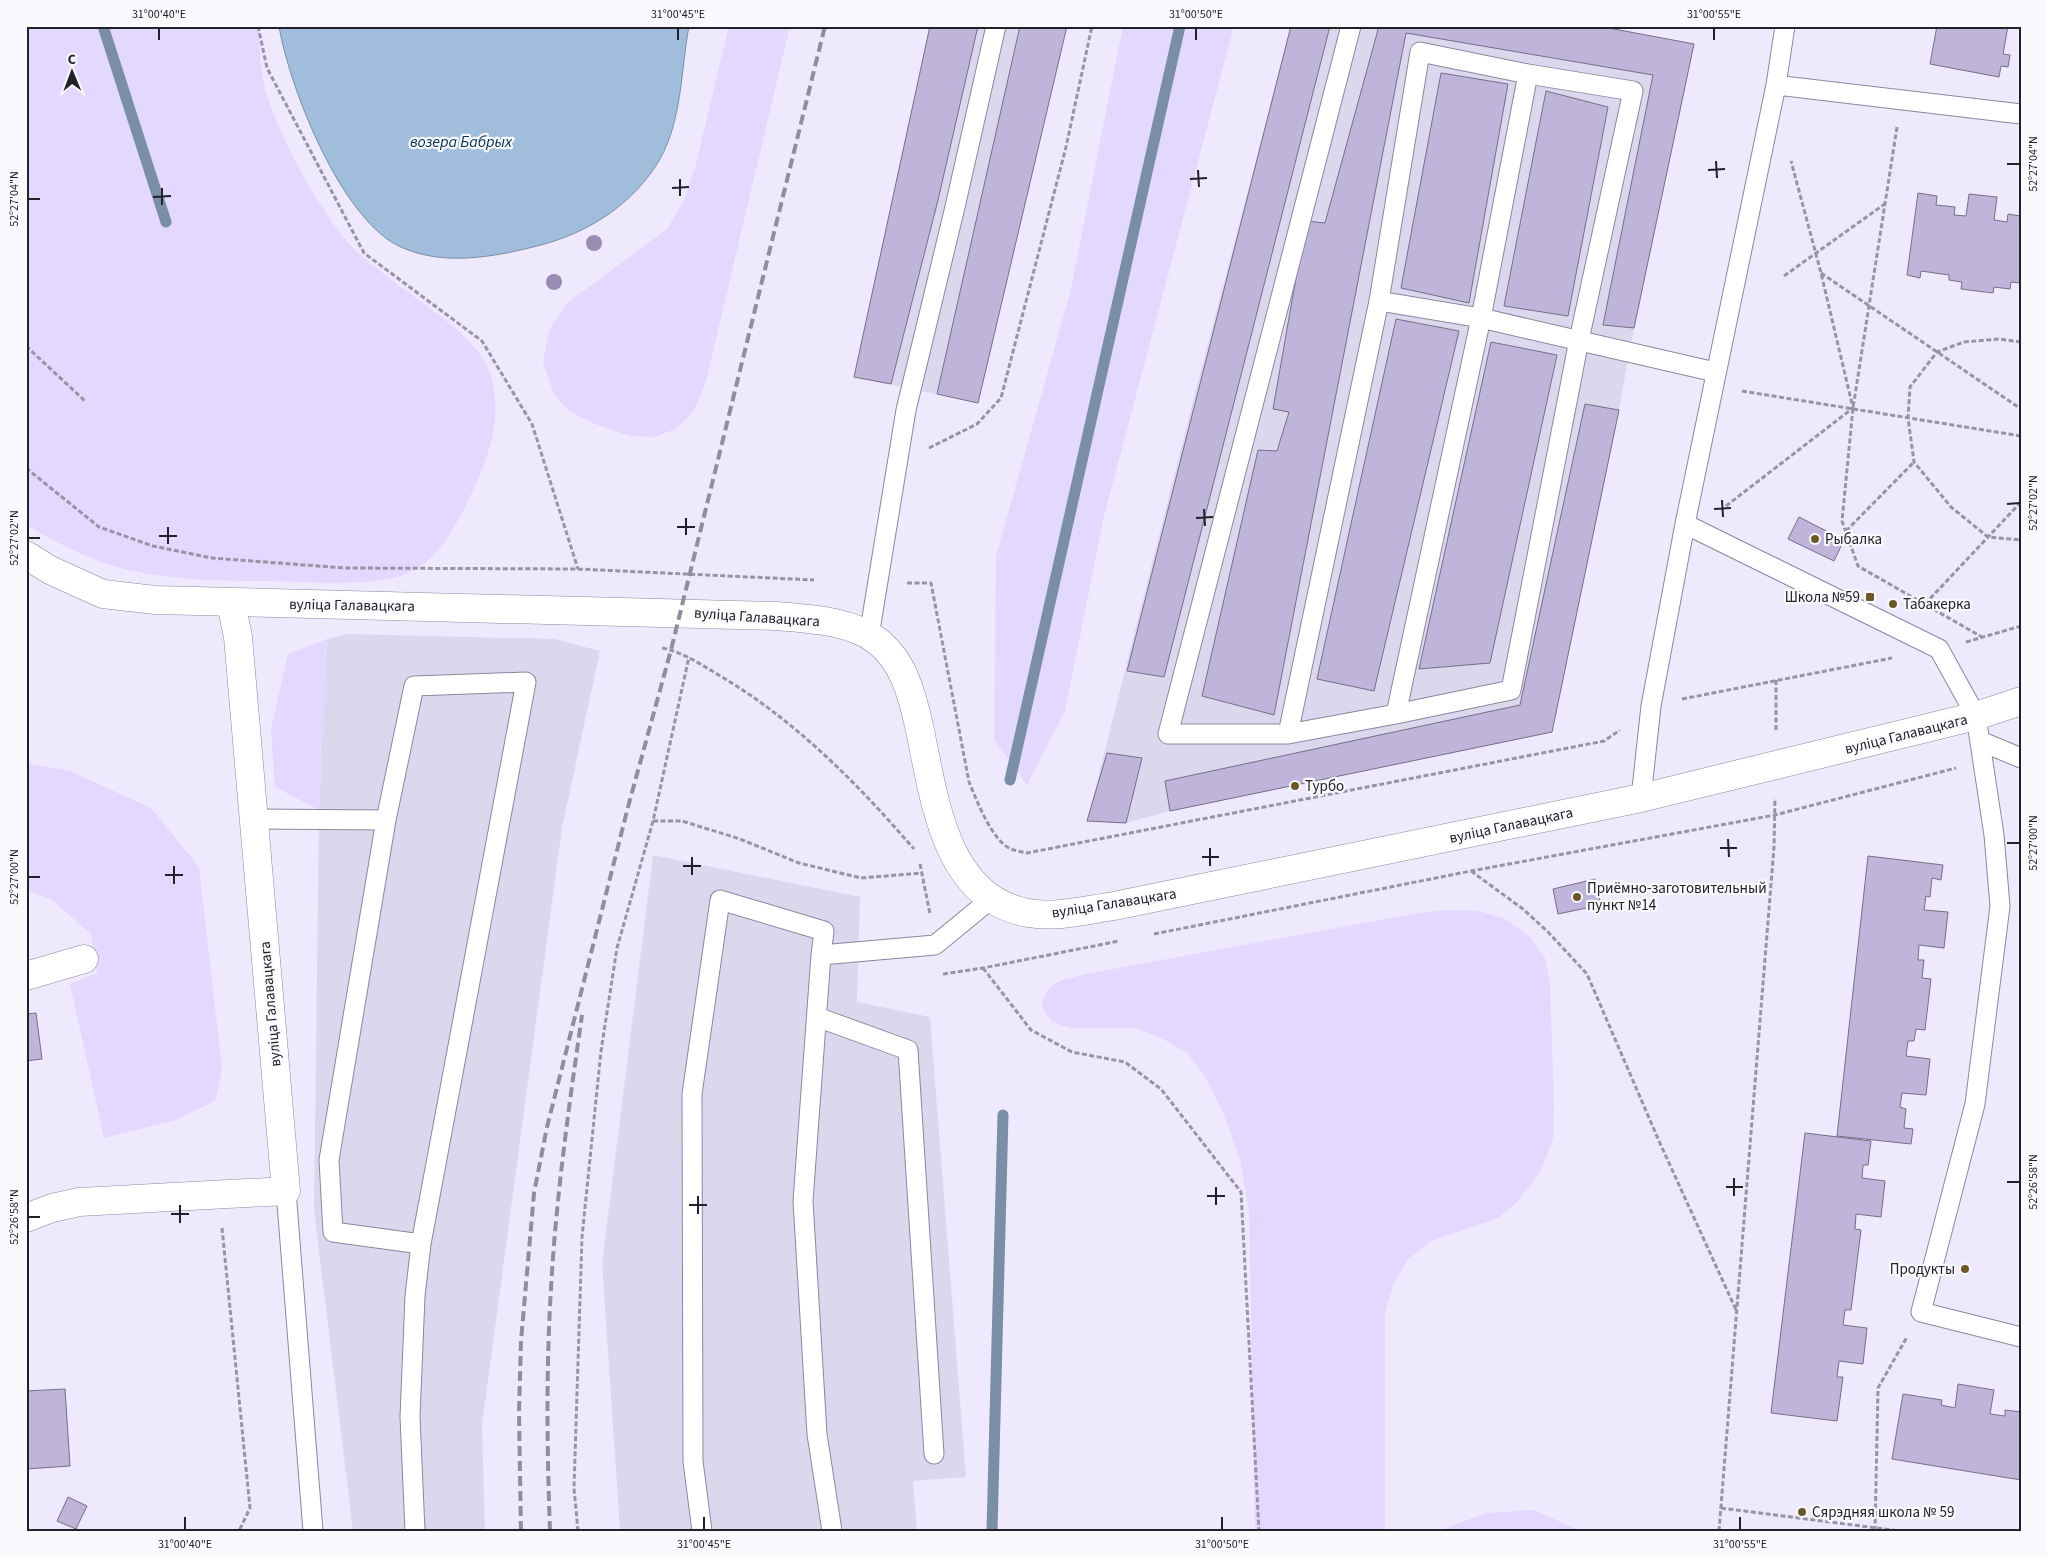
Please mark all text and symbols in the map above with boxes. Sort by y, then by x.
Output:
text: 31°00'40"E [132,6,186,23]
text: 31°00'45"E [651,6,705,23]
text: 31°00'50"E [1169,6,1223,23]
text: 31°00'55"E [1687,6,1741,23]
north arrow [48,48,98,98]
text: С [68,50,76,70]
water label: возера Бабрых [410,131,513,153]
text: 52°27'04"N [2025,136,2042,192]
text: 52°27'04"N [6,171,23,227]
text: 52°27'02"N [2025,475,2042,531]
text: 52°27'02"N [6,510,23,566]
place label: Рыбалка [1825,529,1882,550]
marker: Рыбалка [1809,533,1821,545]
place label: Школа №59 [1785,587,1860,608]
marker: Школа №59 [1864,591,1876,603]
street label: вуліца Галавацкага [289,594,415,617]
place label: Табакерка [1903,594,1971,615]
marker: Табакерка [1887,598,1899,610]
street label: вуліца Галавацкага [693,603,820,632]
street label: вуліца Галавацкага [1843,709,1970,760]
place label: Турбо [1305,776,1344,797]
marker: Турбо [1289,780,1301,792]
street label: вуліца Галавацкага [1447,802,1575,849]
text: 52°27'00"N [2025,815,2042,871]
text: 52°27'00"N [6,849,23,905]
place label: Приёмно-заготовительный пункт №14 [1587,878,1767,916]
street label: вуліца Галавацкага [1050,883,1178,924]
marker: Приёмно-заготовительный пункт №14 [1571,891,1583,903]
street label: вуліца Галавацкага [255,940,286,1068]
text: 52°26'58"N [2025,1154,2042,1210]
text: 52°26'58"N [6,1189,23,1245]
place label: Продукты [1890,1259,1955,1280]
marker: Продукты [1959,1263,1971,1275]
place label: Сярэдняя школа № 59 [1812,1502,1954,1523]
marker: Сярэдняя школа № 59 [1796,1506,1808,1518]
text: 31°00'40"E [158,1536,212,1553]
text: 31°00'45"E [677,1536,731,1553]
text: 31°00'50"E [1195,1536,1249,1553]
text: 31°00'55"E [1713,1536,1767,1553]

